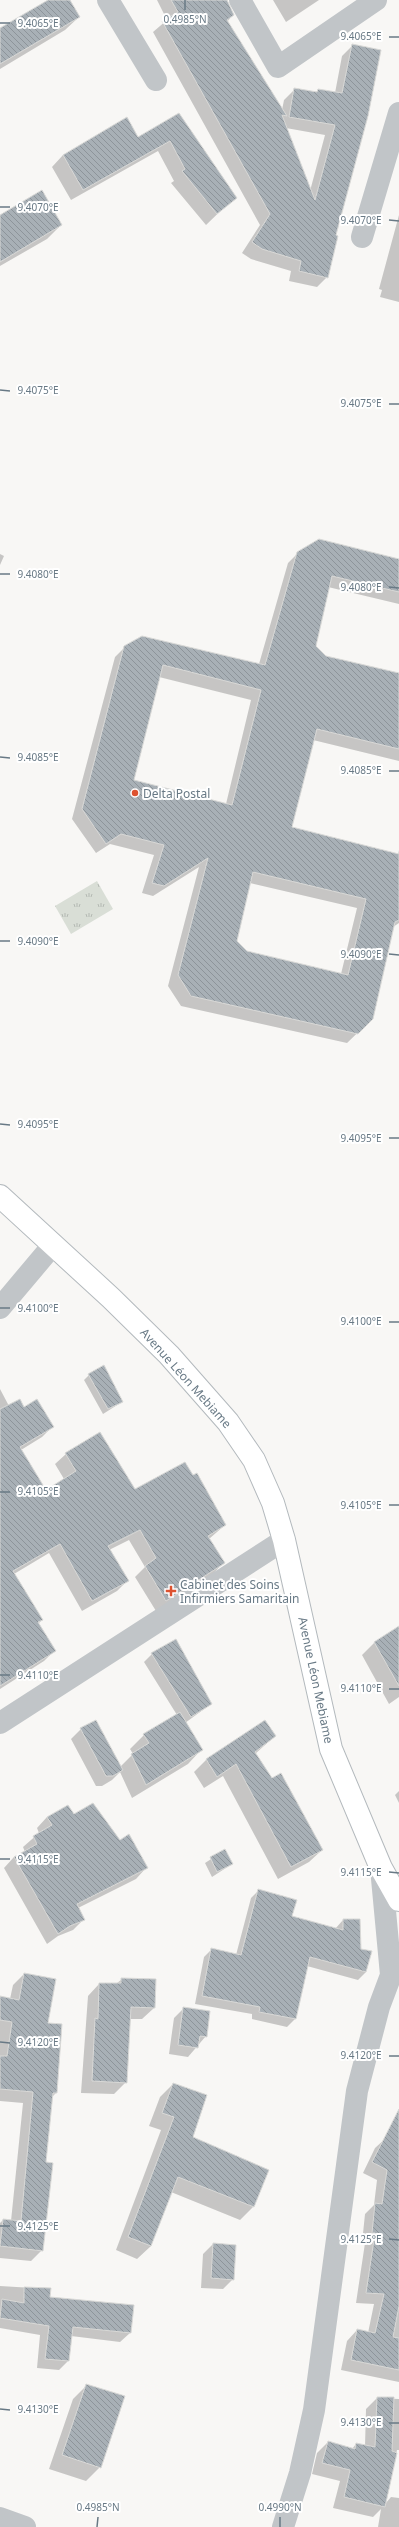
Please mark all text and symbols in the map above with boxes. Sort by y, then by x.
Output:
text: 0.4985°N [163,12,207,26]
text: 9.4065°E [17,16,59,30]
text: 9.4065°E [340,29,382,43]
text: 9.4070°E [17,200,59,214]
text: 9.4070°E [340,213,382,227]
text: 9.4075°E [17,383,59,397]
text: 9.4075°E [340,396,382,410]
text: 9.4080°E [17,567,59,581]
text: 9.4080°E [340,580,382,594]
text: 9.4085°E [17,750,59,764]
text: 9.4085°E [340,763,382,777]
place label: Delta Postal [143,785,210,802]
marker: Delta Postal [130,788,140,798]
text: 9.4090°E [17,934,59,948]
text: 9.4090°E [340,947,382,961]
text: 9.4095°E [17,1117,59,1131]
text: 9.4095°E [340,1131,382,1145]
text: 9.4100°E [17,1301,59,1315]
text: 9.4100°E [340,1314,382,1328]
street label: Avenue Léon Mebiame [137,1324,236,1432]
text: 9.4105°E [17,1484,59,1498]
text: 9.4105°E [340,1498,382,1512]
place label: Cabinet des Soins Infirmiers Samaritain [180,1576,299,1607]
marker: Cabinet des Soins Infirmiers Samaritain [165,1585,177,1597]
street label: Avenue Léon Mebiame [294,1615,338,1745]
text: 9.4110°E [17,1668,59,1682]
text: 9.4110°E [340,1681,382,1695]
text: 9.4115°E [17,1852,59,1866]
text: 9.4115°E [340,1865,382,1879]
text: 9.4120°E [17,2035,59,2049]
text: 9.4120°E [340,2048,382,2062]
text: 9.4125°E [17,2219,59,2233]
text: 9.4125°E [340,2232,382,2246]
text: 9.4130°E [17,2402,59,2416]
text: 9.4130°E [340,2415,382,2429]
text: 0.4985°N [76,2500,120,2514]
text: 0.4990°N [258,2500,302,2514]

